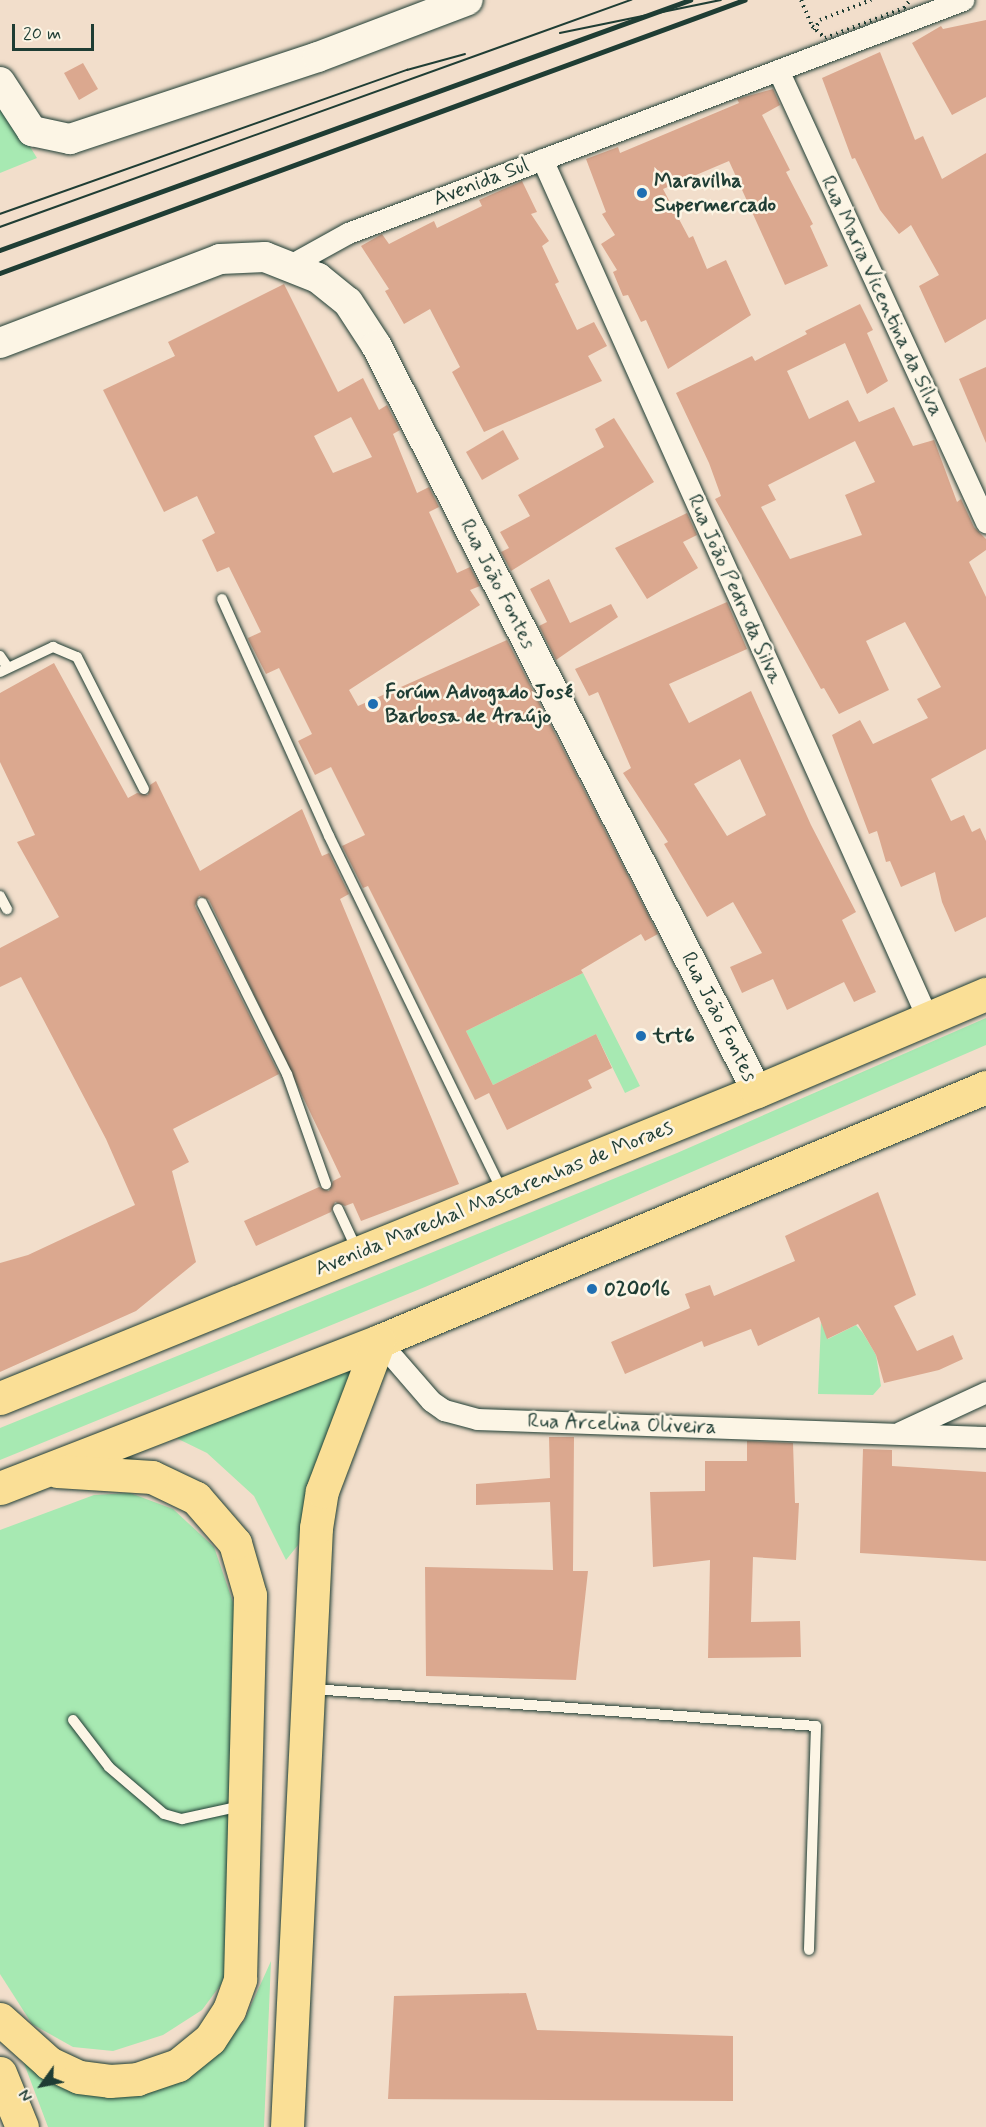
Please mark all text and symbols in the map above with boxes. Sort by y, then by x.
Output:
scale bar [15,12,98,50]
text: 20 m [23,22,61,46]
street label: Avenida Sul [429,152,533,212]
place label: Maravilha Supermercado [654,168,776,218]
street label: Rua Maria Vicentina da Silva [816,173,948,419]
marker: Maravilha Supermercado [635,186,649,200]
street label: Rua João Pedro da Silva [682,491,788,687]
street label: Rua João Fontes [454,514,542,654]
place label: Forúm Advogado José Barbosa de Araújo [385,679,574,729]
marker: Forúm Advogado José Barbosa de Araújo [366,697,380,711]
street label: Rua João Fontes [675,947,763,1087]
place label: trt6 [653,1023,695,1049]
marker: trt6 [634,1029,648,1043]
street label: Avenida Marechal Mascarenhas de Moraes [314,1116,674,1280]
place label: 020016 [604,1276,670,1302]
marker: 020016 [585,1282,599,1296]
street label: Rua Arcelina Oliveira [527,1408,717,1440]
north arrow [12,2055,72,2115]
text: N [15,2085,38,2105]

